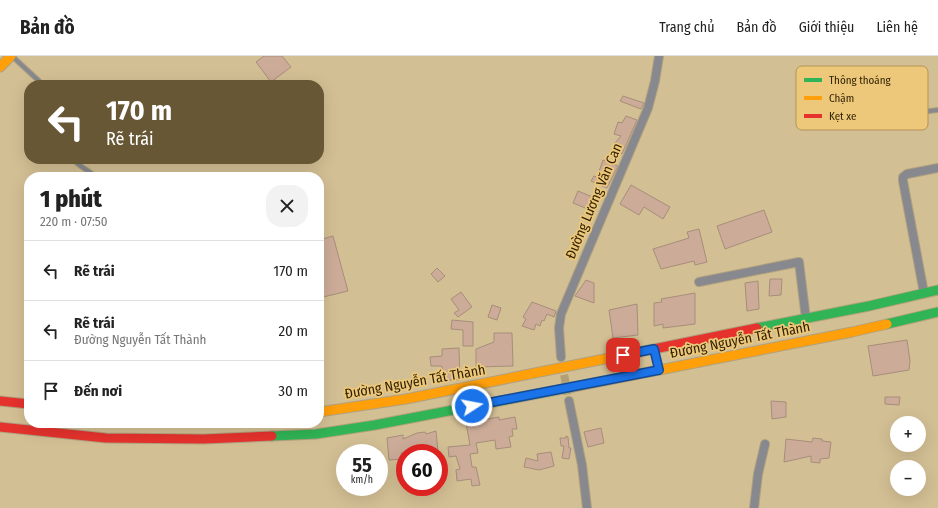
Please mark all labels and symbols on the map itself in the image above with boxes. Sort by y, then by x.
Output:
legend [796,66,928,130]
text: Thông thoáng [829,74,891,87]
text: Chậm [829,92,854,105]
text: Kẹt xe [829,110,856,123]
street label: Đường Lương Văn Can [562,141,626,261]
street label: Đường Nguyễn Tất Thành [668,317,812,362]
pin [606,338,640,372]
street label: Đường Nguyễn Tất Thành [343,360,487,403]
position arrow [451,385,493,427]
speed limit sign: 60 [396,444,448,496]

